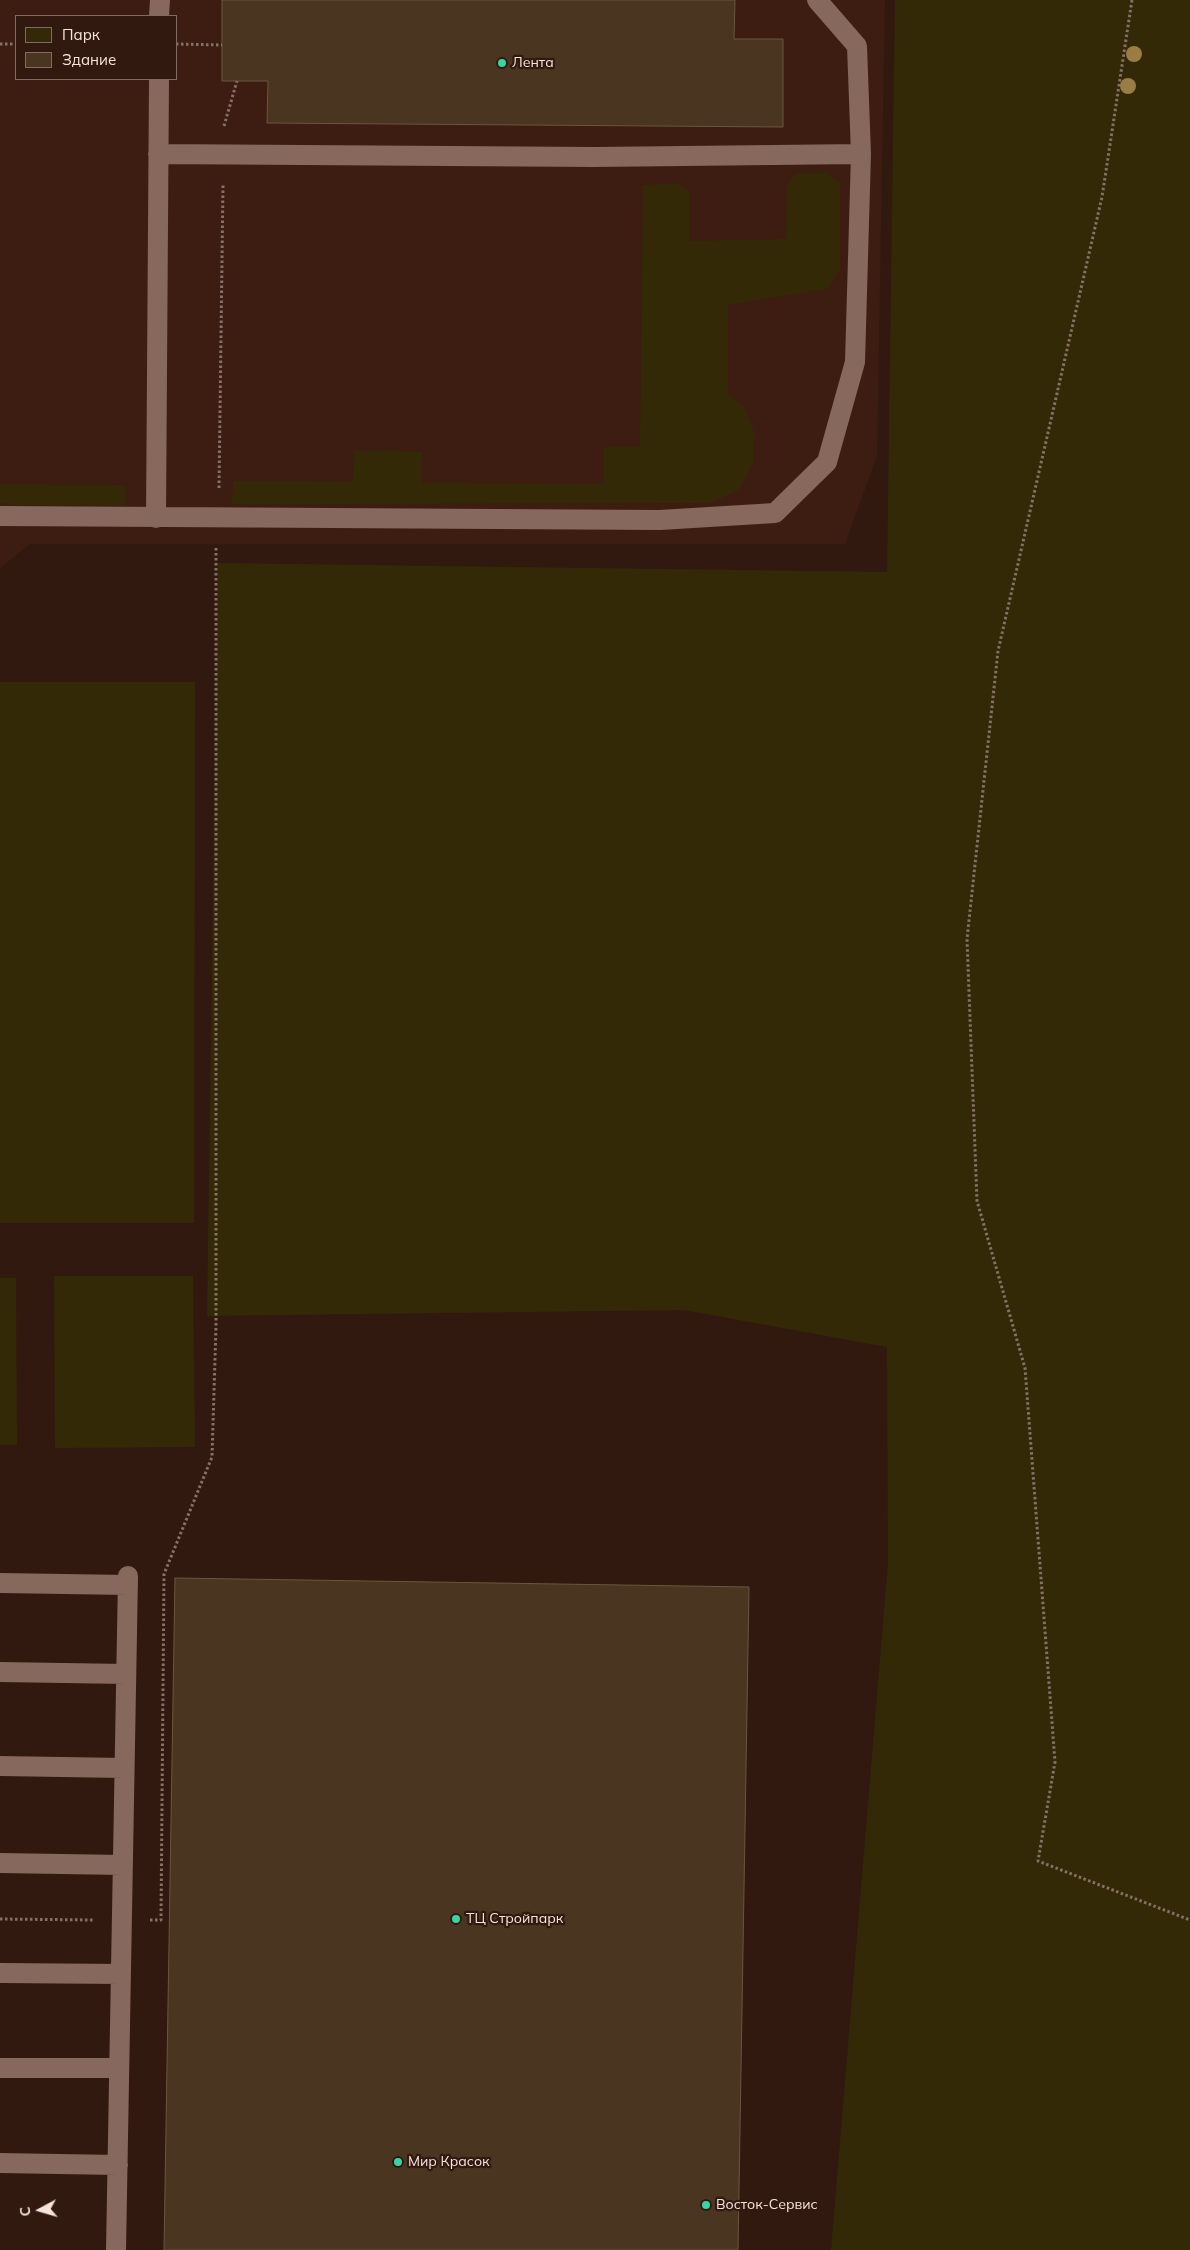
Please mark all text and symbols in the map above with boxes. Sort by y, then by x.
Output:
legend [15,15,178,80]
text: Парк [62,25,100,44]
text: Здание [62,50,116,69]
place label: Лента [512,55,554,71]
marker: Лента [496,57,508,69]
place label: ТЦ Стройпарк [466,1911,563,1927]
marker: ТЦ Стройпарк [450,1913,462,1925]
place label: Мир Красок [408,2154,490,2170]
marker: Мир Красок [392,2156,404,2168]
north arrow [15,2185,65,2235]
place label: Восток-Сервис [716,2197,818,2213]
marker: Восток-Сервис [700,2199,712,2211]
text: С [16,2206,35,2217]

